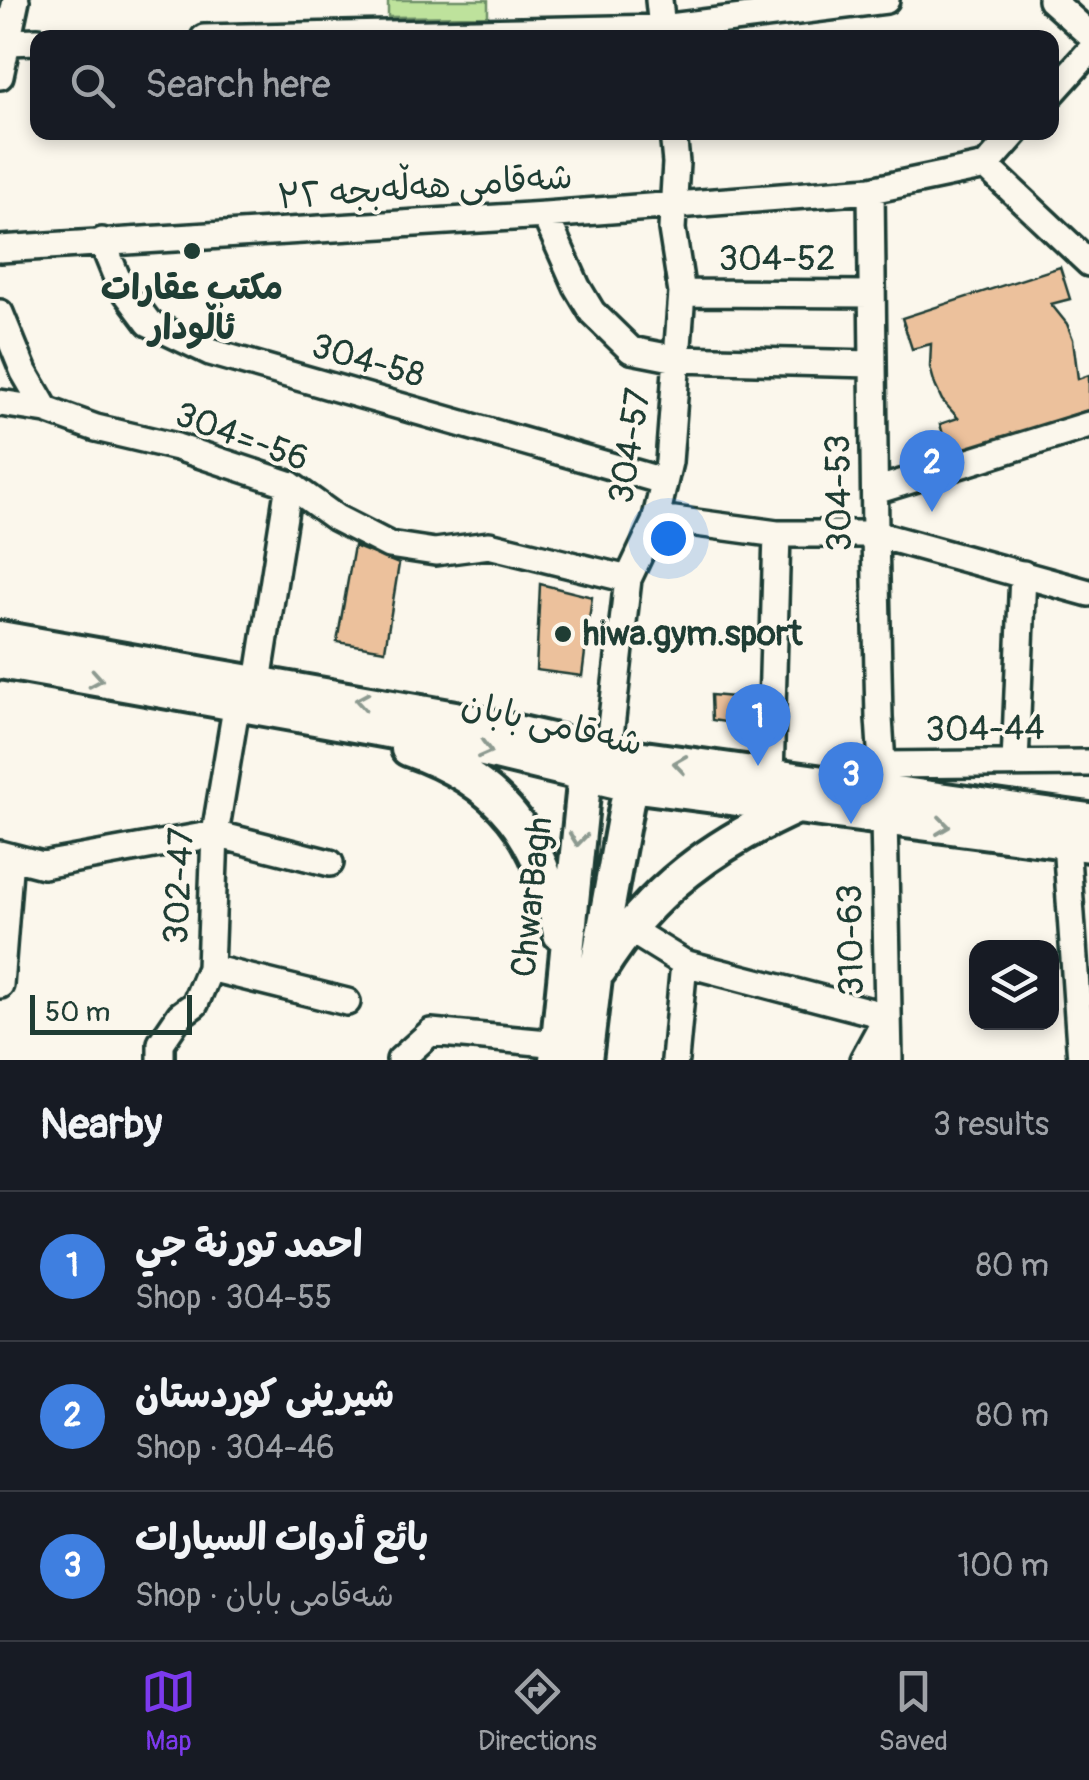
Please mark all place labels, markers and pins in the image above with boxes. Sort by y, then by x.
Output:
marker: مكتب عقارات ئاڵودار [181,240,203,262]
place label: مكتب عقارات ئاڵودار [101,266,283,350]
pin: 2 [900,430,964,512]
place label: hiwa.gym.sport [583,612,803,656]
marker: hiwa.gym.sport [552,623,574,645]
pin: 1 [726,684,790,766]
pin: 3 [818,742,884,824]

